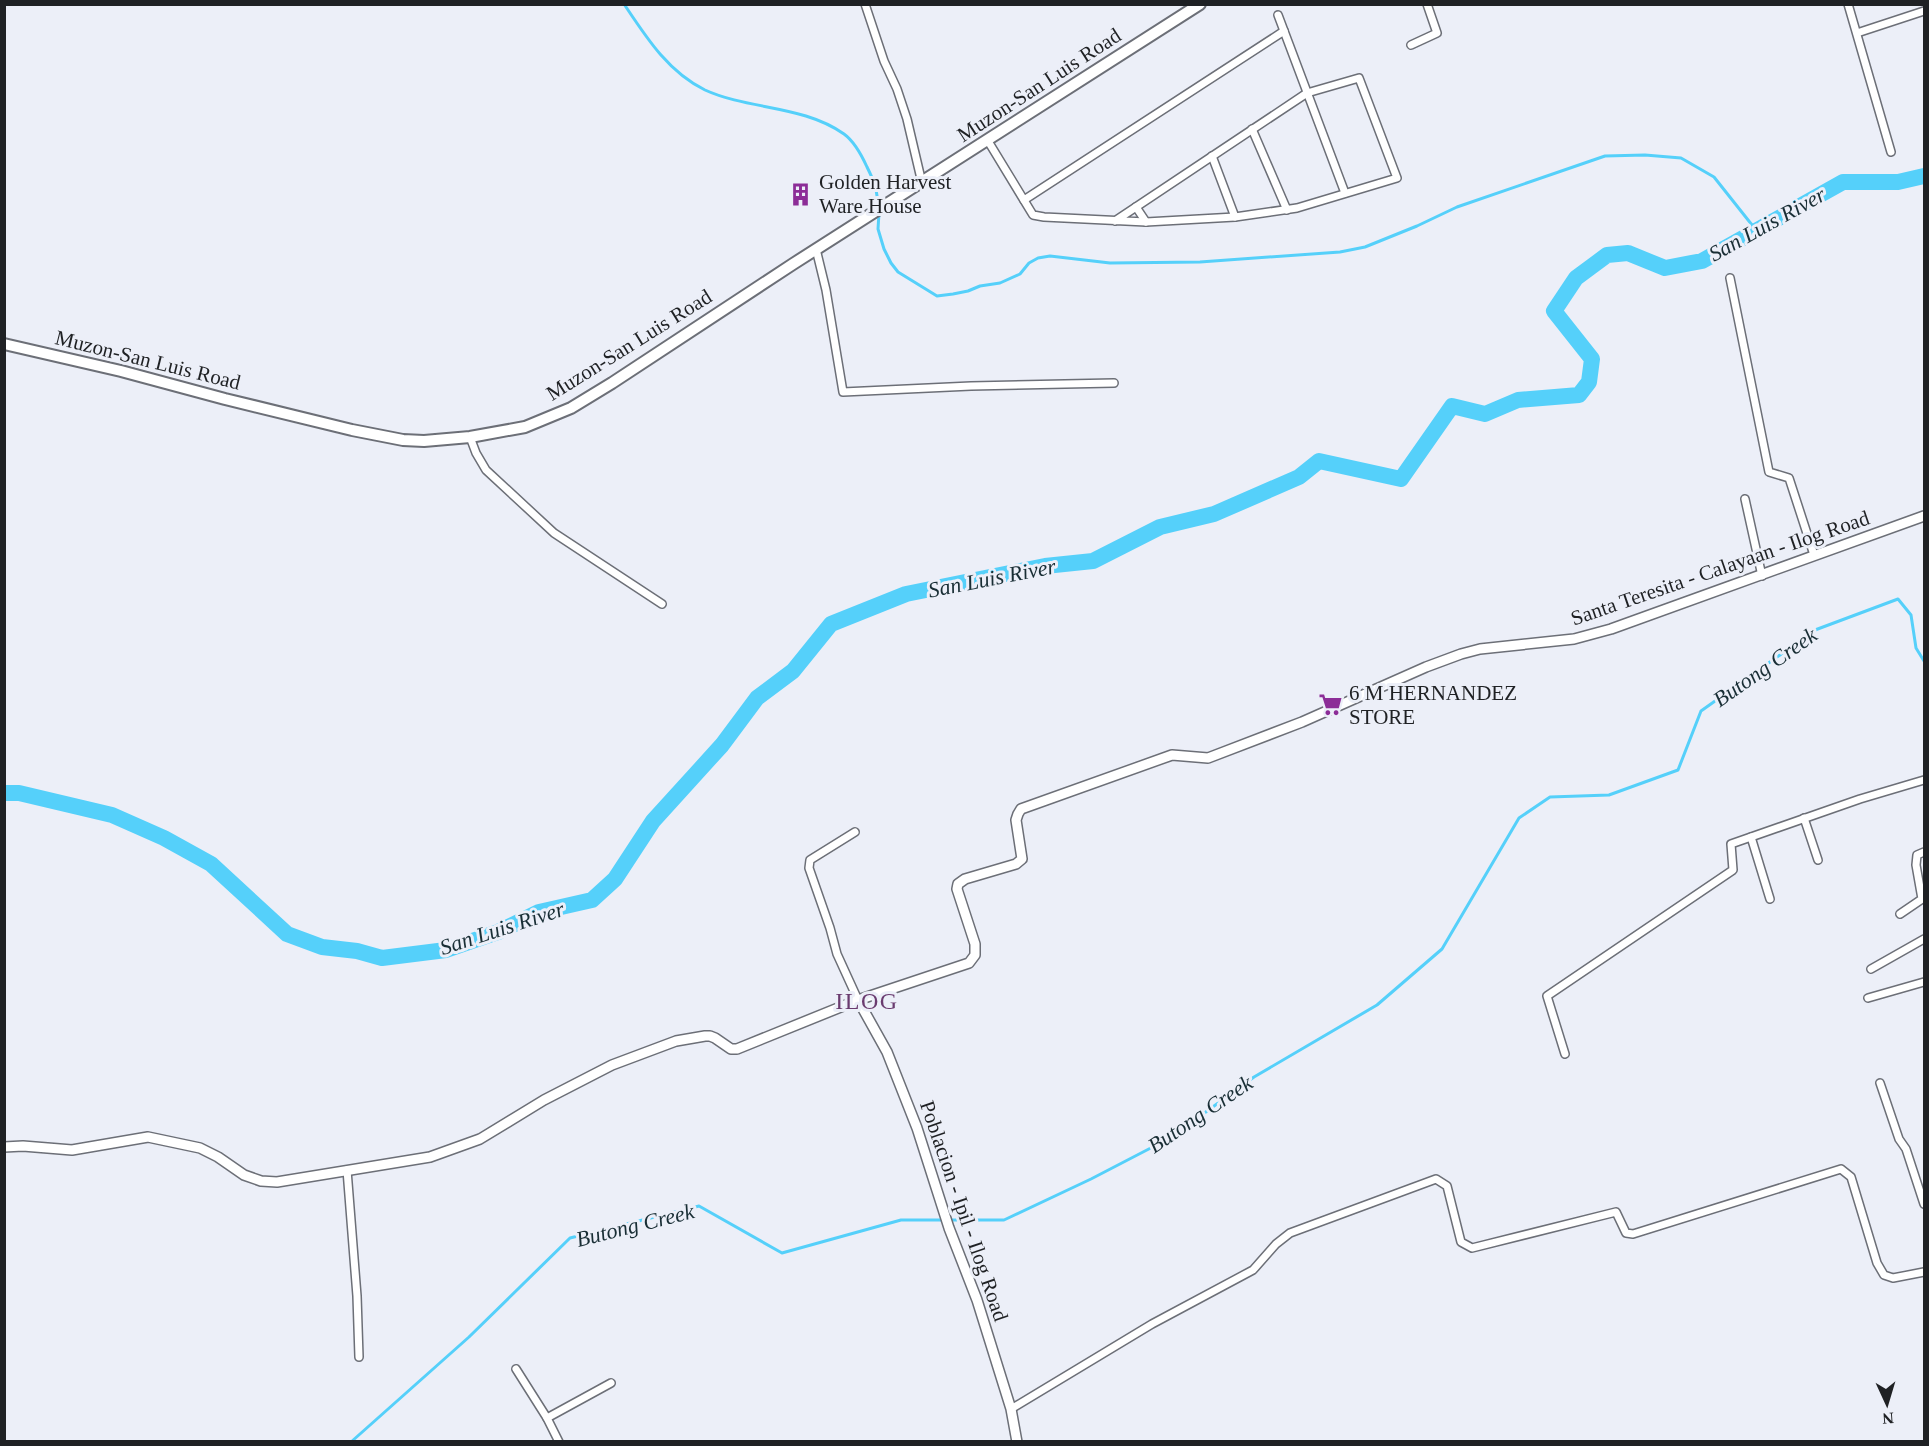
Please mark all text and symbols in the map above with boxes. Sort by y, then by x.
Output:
street label: Muzon-San Luis Road [953,23,1126,147]
place label: Golden Harvest Ware House [819,170,952,218]
building icon: Golden Harvest Ware House [788,181,814,207]
water label: San Luis River [1704,181,1830,266]
street label: Muzon-San Luis Road [542,284,716,406]
street label: Muzon-San Luis Road [53,325,244,395]
street label: Santa Teresita - Calayaan - Ilog Road [1568,505,1873,630]
water label: San Luis River [926,553,1058,603]
water label: Butong Creek [1708,621,1823,712]
place label: 6 M HERNANDEZ STORE [1349,681,1517,729]
supermarket icon: 6 M HERNANDEZ STORE [1318,692,1344,718]
water label: San Luis River [437,896,568,960]
district label: ILOG [835,988,899,1014]
water label: Butong Creek [1143,1069,1258,1158]
street label: Poblacion - Ipil - Ilog Road [915,1098,1013,1325]
water label: Butong Creek [573,1198,698,1252]
north arrow [1857,1374,1917,1434]
text: N [1881,1410,1894,1427]

